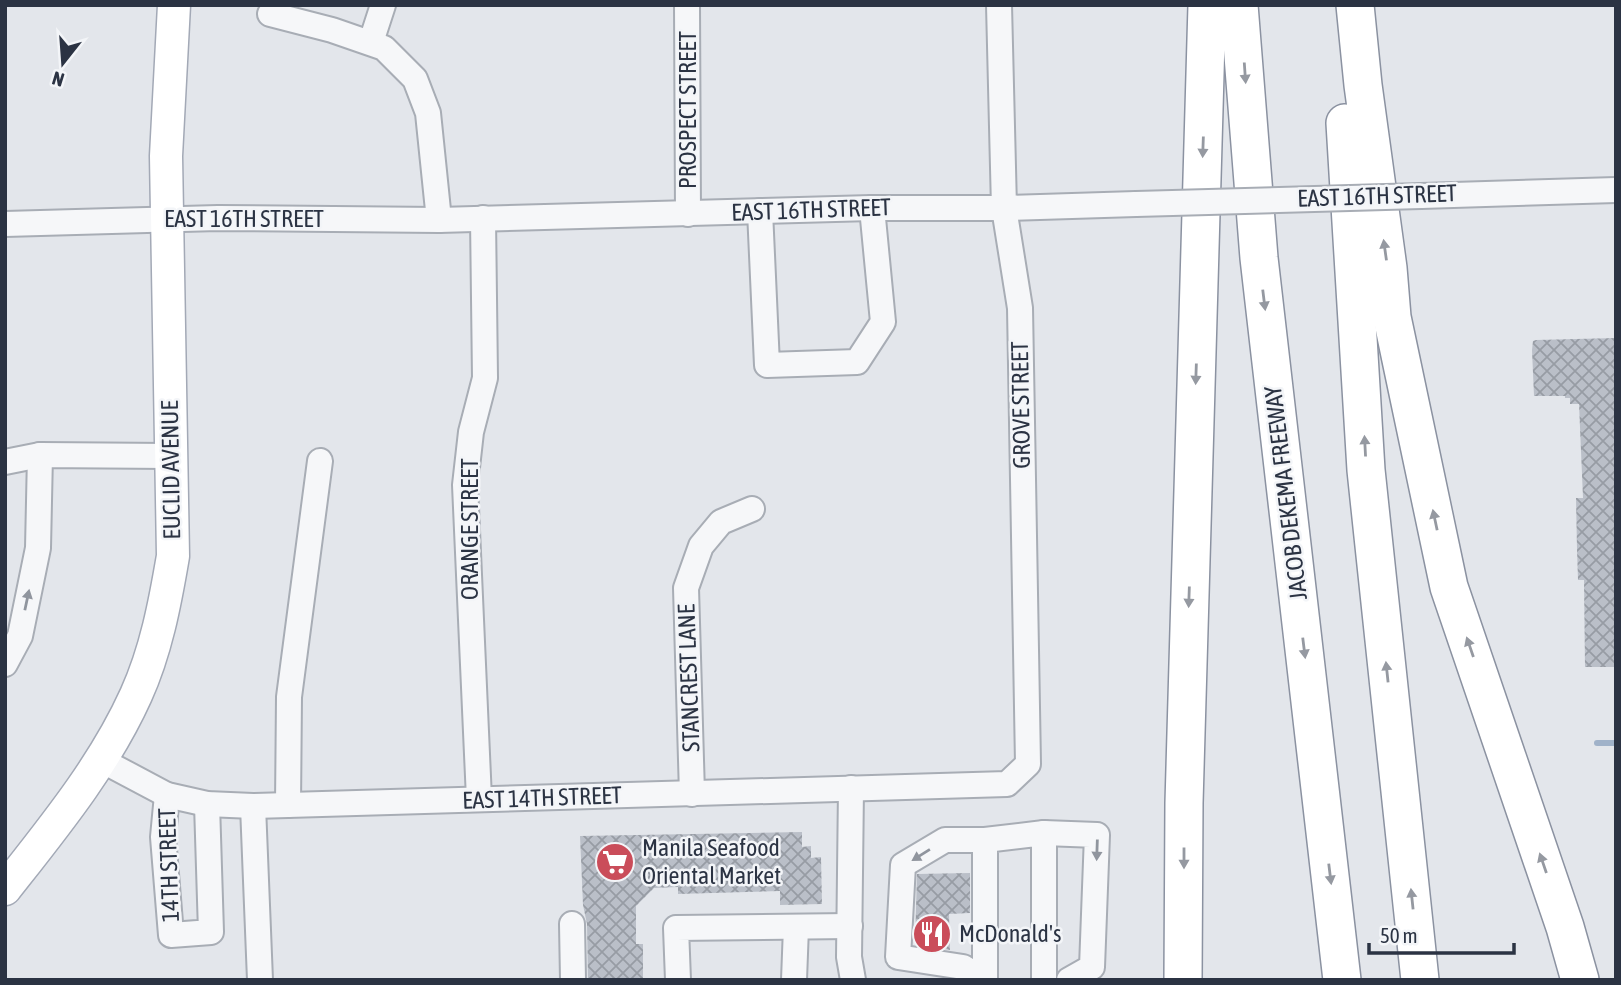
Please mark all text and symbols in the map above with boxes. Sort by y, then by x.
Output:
north arrow [28,28,98,98]
street label: PROSPECT STREET [674,31,701,189]
one-way arrow [1240,63,1251,85]
text: N [49,67,67,91]
one-way arrow [1197,136,1208,158]
street label: EAST 16TH STREET [1297,179,1458,212]
street label: EAST 16TH STREET [731,193,892,226]
street label: EAST 16TH STREET [164,205,324,232]
one-way arrow [1380,238,1391,260]
one-way arrow [1258,289,1269,311]
street label: GROVE STREET [1006,341,1035,469]
one-way arrow [1190,364,1202,386]
street label: JACOB DEKEMA FREEWAY [1259,384,1312,602]
street label: EUCLID AVENUE [156,400,185,540]
one-way arrow [1359,435,1370,457]
street label: ORANGE STREET [456,458,483,600]
one-way arrow [1429,509,1440,531]
one-way arrow [1184,587,1195,609]
one-way arrow [22,589,33,611]
street label: STANCREST LANE [672,604,705,752]
one-way arrow [1298,637,1309,659]
one-way arrow [1464,637,1475,658]
one-way arrow [1382,661,1393,683]
street label: EAST 14TH STREET [462,781,623,814]
street label: 14TH STREET [153,807,184,922]
place label: Manila Seafood Oriental Market [642,834,781,889]
one-way arrow [1091,840,1102,862]
supermarket icon: Manila Seafood Oriental Market [594,841,636,883]
one-way arrow [912,848,931,861]
one-way arrow [1178,848,1190,870]
one-way arrow [1537,852,1548,873]
one-way arrow [1324,863,1335,885]
one-way arrow [1406,887,1417,909]
scale bar [1369,912,1514,956]
restaurant icon: McDonald's [911,913,953,955]
place label: McDonald's [959,920,1061,947]
text: 50 m [1380,923,1418,947]

